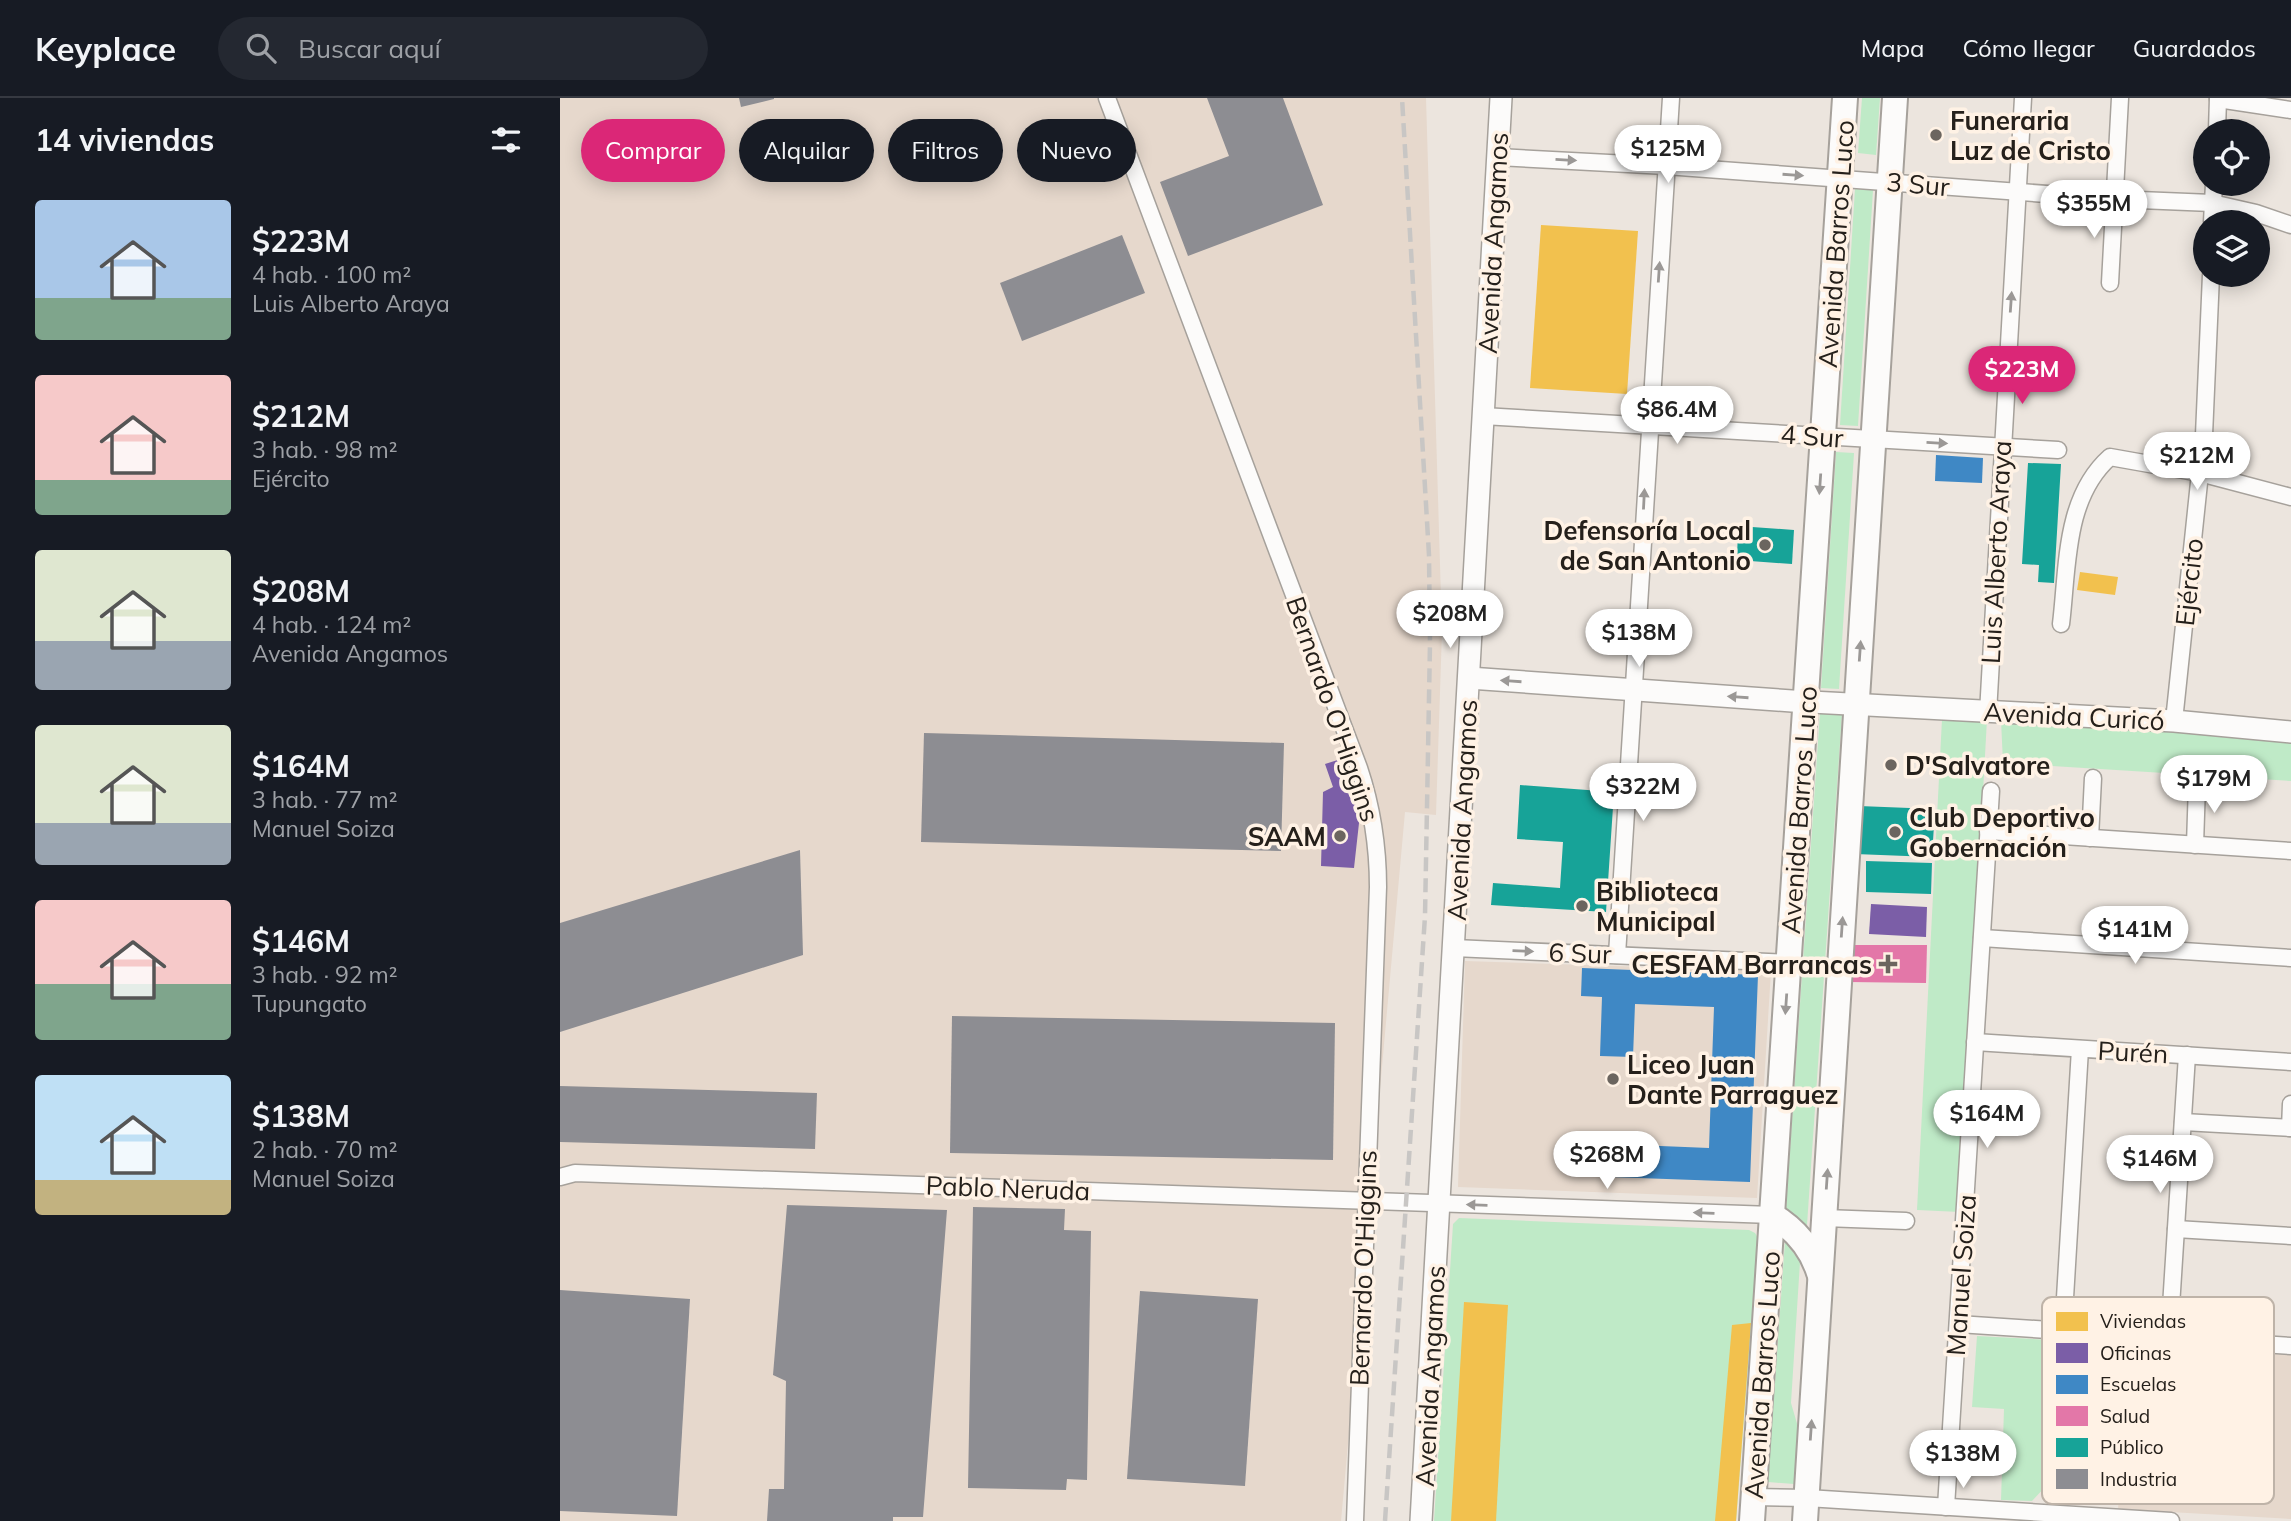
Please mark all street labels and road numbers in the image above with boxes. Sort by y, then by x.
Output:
street label: Avenida Barros Luco [1811,119,1861,369]
street label: Avenida Angamos [1471,131,1515,355]
street label: 3 Sur [1885,165,1951,203]
street label: 4 Sur [1779,417,1845,455]
street label: Luis Alberto Araya [1974,439,2018,665]
street label: Ejército [2168,537,2210,627]
street label: Bernardo O'Higgins [1279,592,1387,826]
street label: Avenida Barros Luco [1774,685,1824,935]
street label: Avenida Curicó [1983,695,2165,737]
street label: Avenida Angamos [1440,698,1484,922]
street label: 6 Sur [1548,935,1613,971]
street label: Purén [2097,1034,2169,1070]
street label: Bernardo O'Higgins [1342,1149,1384,1387]
street label: Pablo Neruda [925,1169,1091,1207]
street label: Manuel Soiza [1939,1193,1983,1357]
street label: Avenida Barros Luco [1737,1250,1787,1500]
street label: Avenida Angamos [1408,1264,1452,1488]

